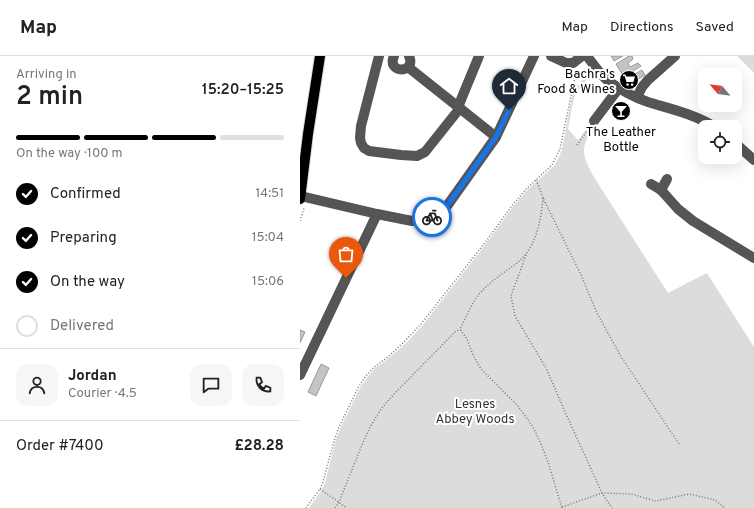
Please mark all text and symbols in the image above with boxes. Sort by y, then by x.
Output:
text: Map [20,16,57,40]
text: Map [562,19,588,36]
text: Directions [610,19,674,36]
text: Saved [696,19,734,36]
text: Arriving in [16,67,77,83]
place label: Bachra's Food & Wines [537,67,615,98]
north arrow [698,68,742,112]
map controls [698,68,742,164]
pin [492,69,526,110]
supermarket icon: Bachra's Food & Wines [618,69,640,91]
icon: home [498,75,520,97]
text: 2 min [16,81,83,114]
text: 15:20–15:25 [202,81,284,100]
bar icon: The Leather Bottle [610,100,632,122]
button: locate [698,120,742,164]
place label: The Leather Bottle [586,125,656,156]
text: On the way · 100 m [16,146,123,162]
icon: check [16,183,38,205]
text: Confirmed [50,185,121,204]
text: 14:51 [255,186,284,202]
courier [412,197,452,237]
icon: bike [421,206,443,228]
icon: check [16,227,38,249]
text: Preparing [50,229,117,248]
text: 15:04 [252,230,284,246]
pin [329,237,363,278]
icon: bag [335,243,357,265]
icon: check [16,271,38,293]
text: On the way [50,273,125,292]
text: 15:06 [252,274,284,290]
text: Delivered [50,317,114,336]
button: person [16,364,58,406]
button: chat [190,364,232,406]
button: phone [242,364,284,406]
text: Jordan [68,367,117,386]
text: Courier · 4.5 [68,386,137,402]
park label: Lesnes Abbey Woods [435,397,515,428]
text: Order #7400 [16,437,104,456]
text: £28.28 [234,437,284,456]

